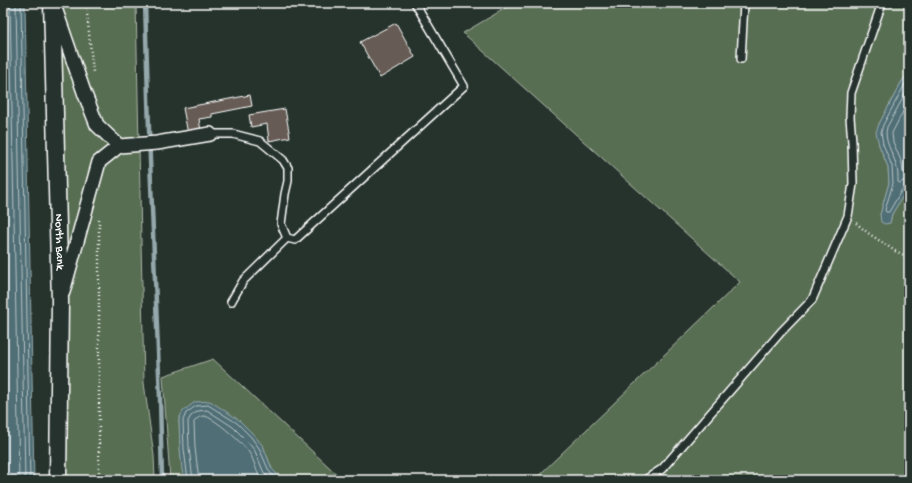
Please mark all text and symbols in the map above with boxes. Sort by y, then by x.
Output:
street label: North Bank [51,214,66,272]

